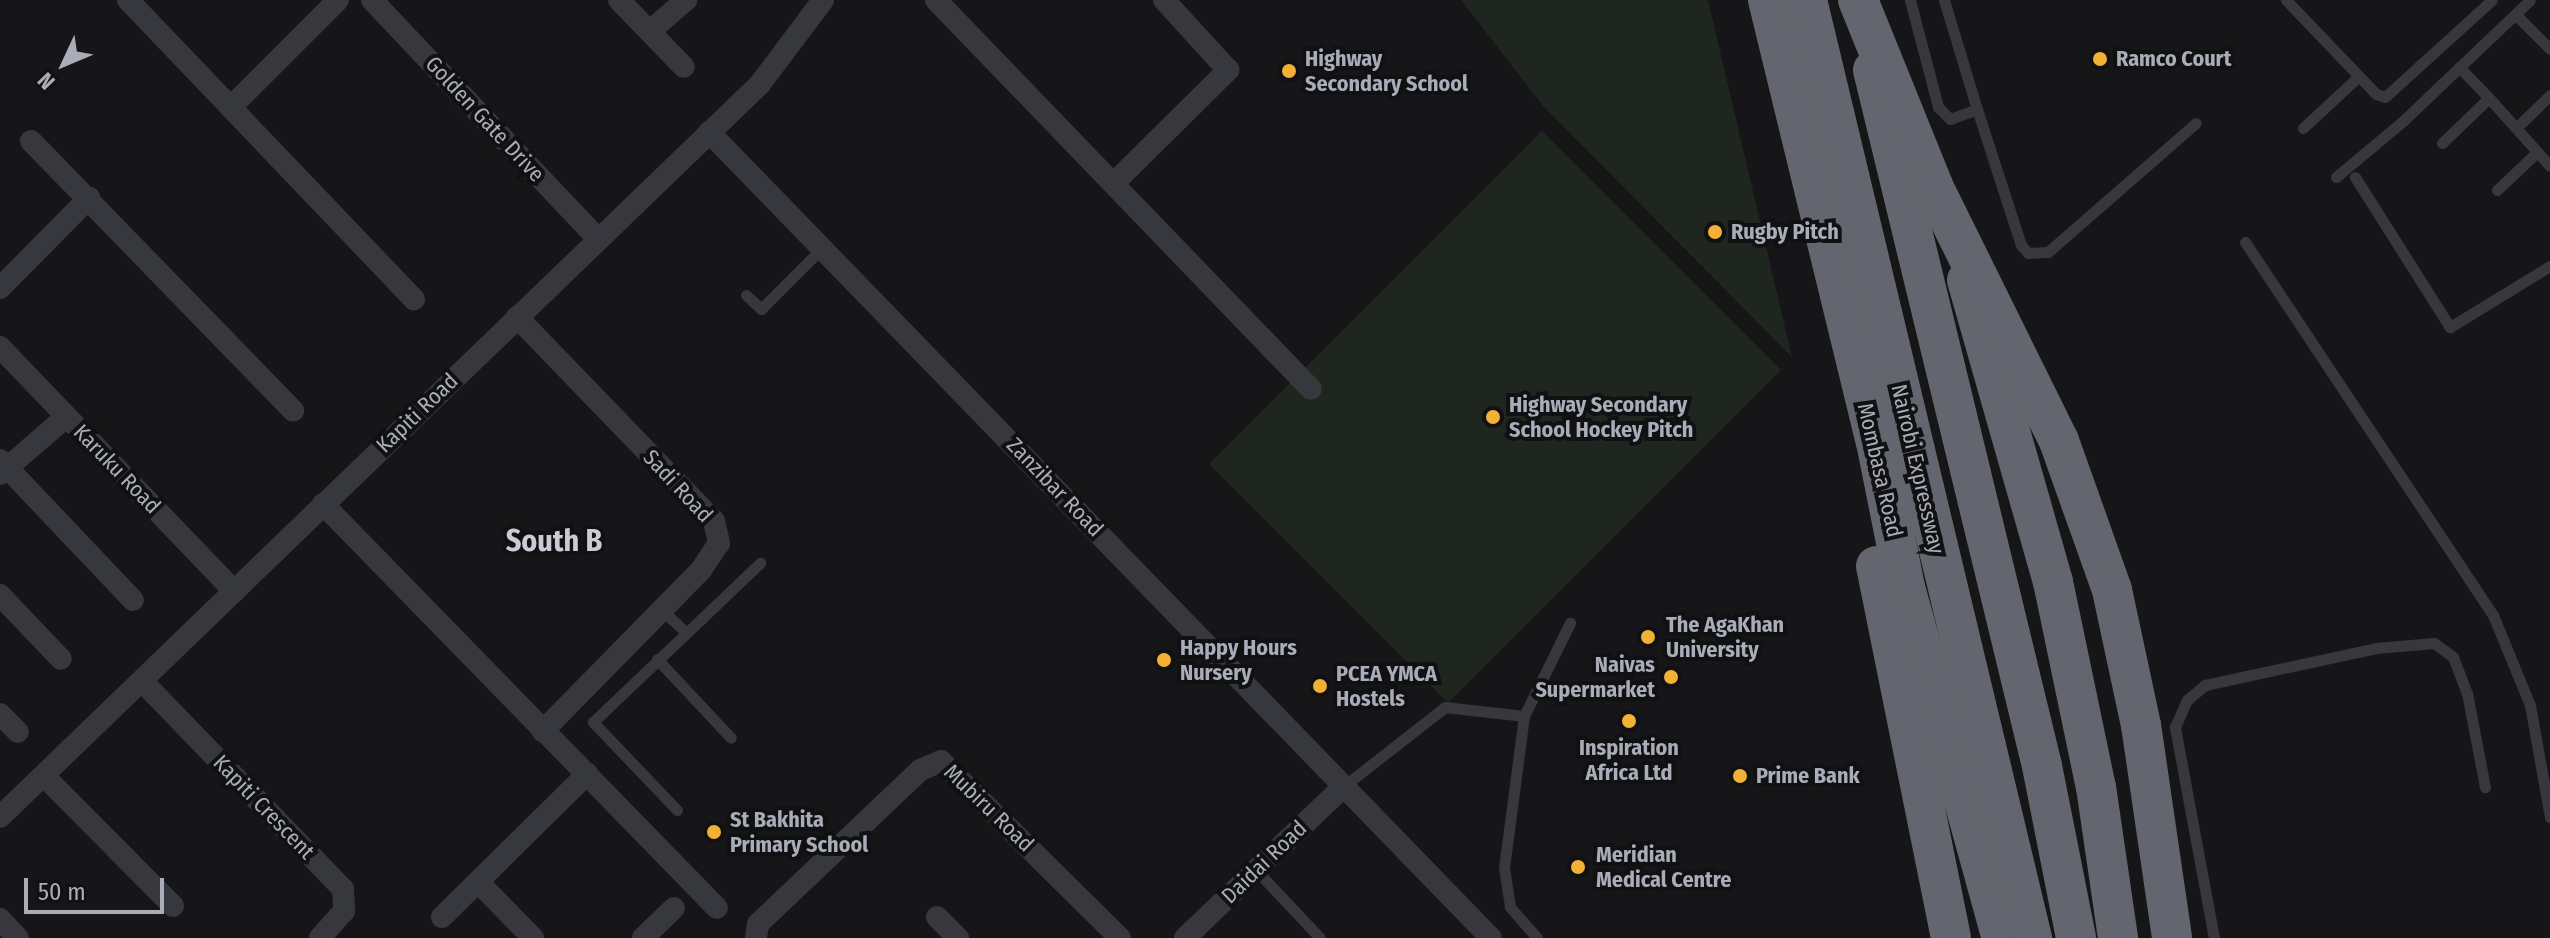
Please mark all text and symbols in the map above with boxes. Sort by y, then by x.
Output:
north arrow [24,24,104,104]
place label: Highway Secondary School [1305,45,1468,96]
place label: Ramco Court [2116,46,2231,72]
marker: Ramco Court [2091,50,2109,68]
street label: Golden Gate Drive [420,51,550,187]
marker: Highway Secondary School [1280,62,1298,80]
text: N [32,67,61,95]
place label: Rugby Pitch [1731,219,1839,245]
marker: Rugby Pitch [1706,223,1724,241]
street label: Kapiti Road [371,368,463,458]
street label: Nairobi Expressway [1886,382,1950,556]
place label: Highway Secondary School Hockey Pitch [1509,391,1693,442]
street label: Mombasa Road [1852,400,1908,540]
marker: Highway Secondary School Hockey Pitch [1484,408,1502,426]
street label: Karuku Road [68,419,166,519]
street label: Zanzibar Road [1001,432,1109,542]
street label: Sadi Road [638,444,718,528]
district label: South B [506,523,602,559]
place label: The AgaKhan University [1666,611,1784,662]
marker: The AgaKhan University [1637,626,1659,648]
place label: Happy Hours Nursery [1180,634,1297,686]
marker: Happy Hours Nursery [1155,651,1173,669]
place label: Naivas Supermarket [1535,651,1655,702]
place label: PCEA YMCA Hostels [1336,660,1437,712]
marker: Naivas Supermarket [1662,668,1680,686]
marker: PCEA YMCA Hostels [1311,677,1329,695]
marker: Inspiration Africa Ltd [1620,712,1638,730]
place label: Inspiration Africa Ltd [1579,734,1679,786]
street label: Kapiti Crescent [208,750,320,864]
street label: Mubiru Road [939,759,1039,857]
place label: Prime Bank [1756,763,1860,789]
marker: Prime Bank [1731,767,1749,785]
place label: St Bakhita Primary School [730,806,868,858]
street label: Daidai Road [1216,815,1312,909]
marker: St Bakhita Primary School [705,823,723,841]
place label: Meridian Medical Centre [1596,841,1731,892]
marker: Meridian Medical Centre [1567,856,1589,878]
scale bar [28,862,168,912]
text: 50 m [38,878,86,906]

